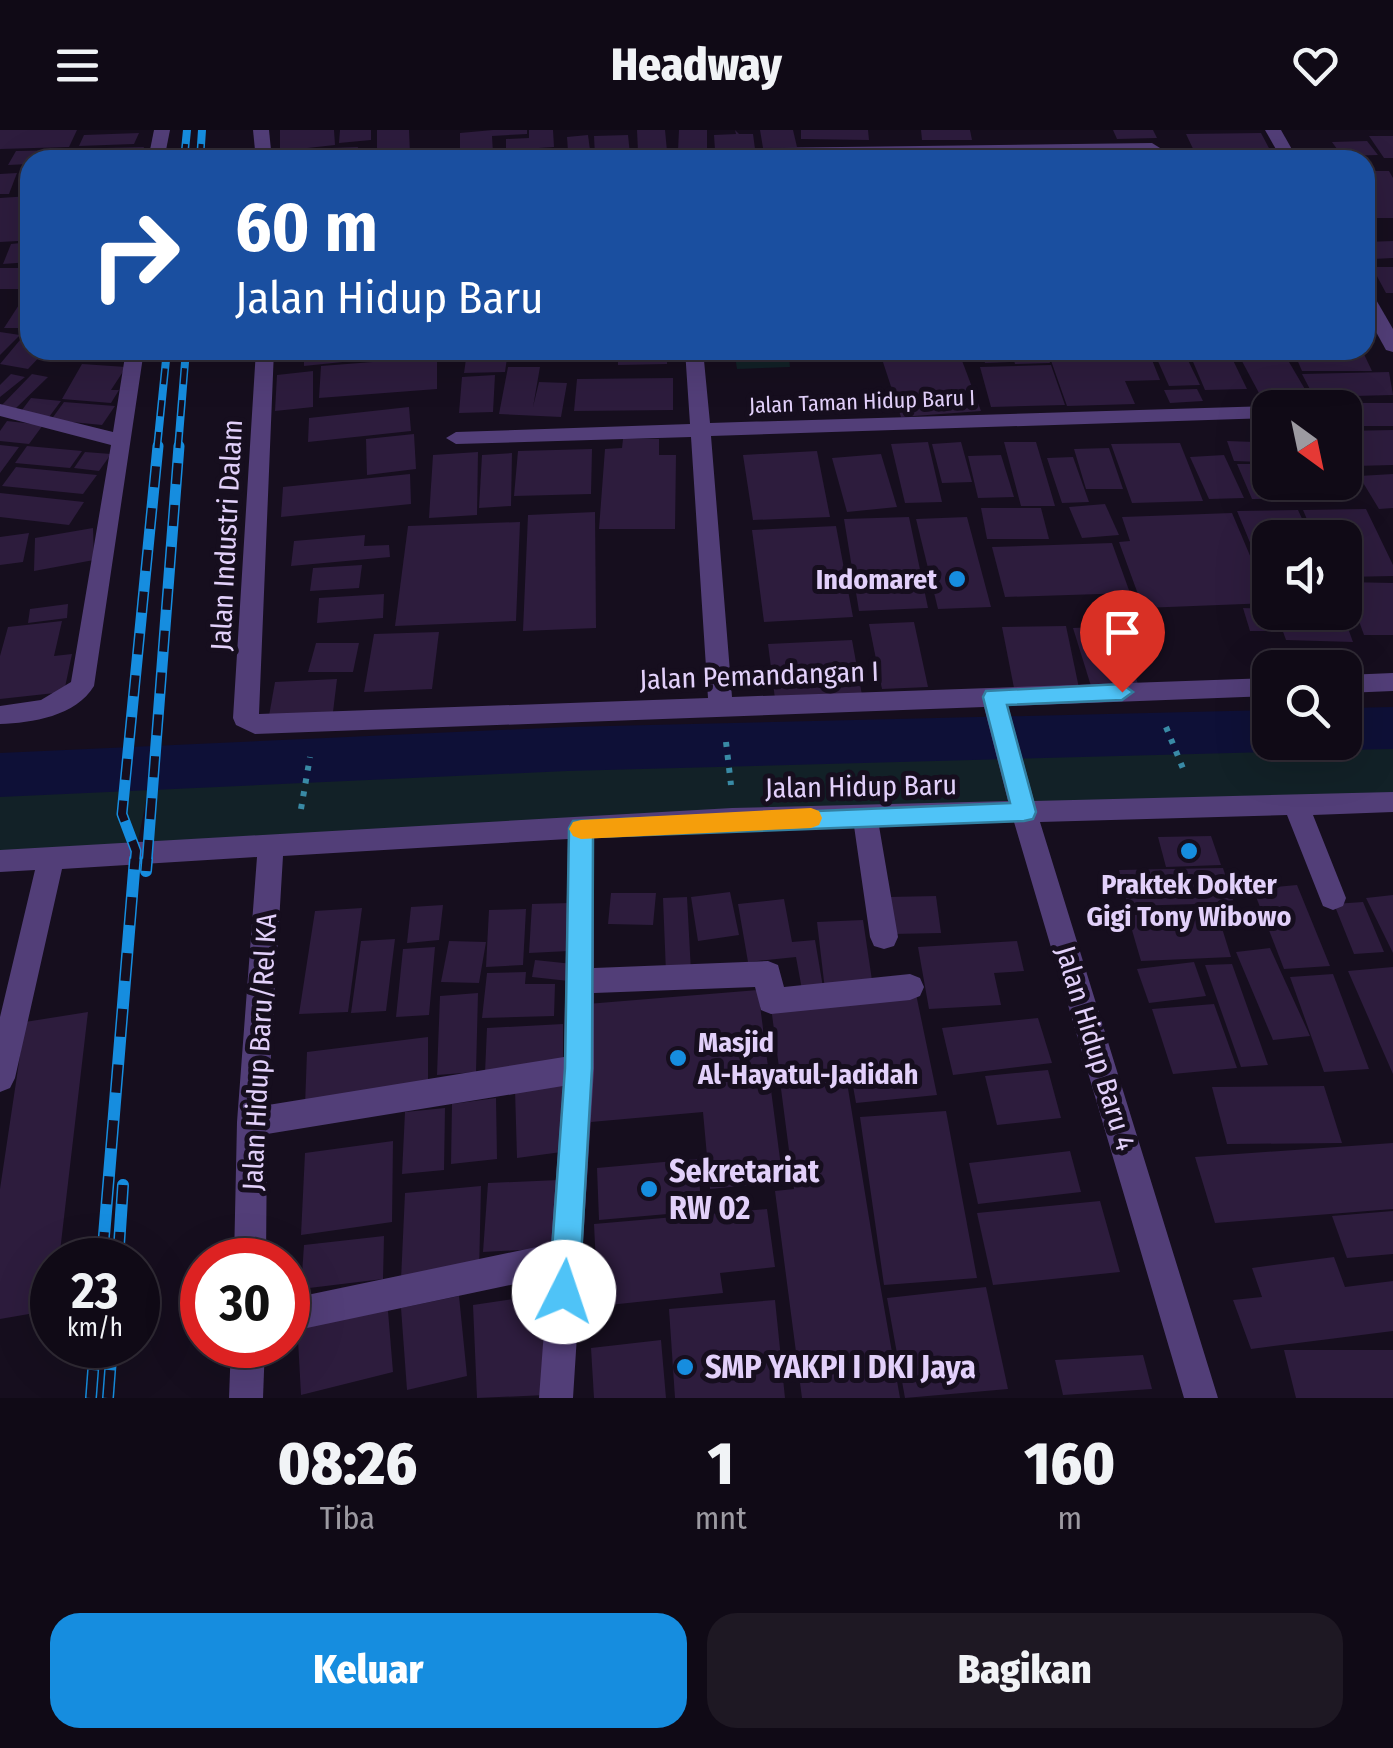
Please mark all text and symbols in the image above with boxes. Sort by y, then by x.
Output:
icon: menu [50,38,105,93]
text: Headway [611,38,782,92]
icon: heart [1288,38,1343,93]
text: 60 m [235,186,378,270]
icon: right [70,190,200,320]
text: Jalan Hidup Baru [235,271,544,325]
street label: Jalan Taman Hidup Baru I [749,384,975,419]
north arrow [1252,390,1362,500]
map controls [1252,390,1362,760]
street label: Jalan Industri Dalam [204,419,249,652]
button: sound [1252,520,1362,630]
place label: Indomaret [816,563,938,596]
marker: Indomaret [946,568,968,590]
pin [1080,590,1165,693]
icon: arrive [1095,605,1150,660]
button: search [1252,650,1362,760]
street label: Jalan Pemandangan I [639,655,879,696]
street label: Jalan Hidup Baru [765,768,957,805]
marker: Praktek Dokter Gigi Tony Wibowo [1178,840,1200,862]
place label: Praktek Dokter Gigi Tony Wibowo [1087,868,1291,933]
street label: Jalan Hidup Baru/Rel KA [236,912,283,1191]
street label: Jalan Hidup Baru 4 [1049,942,1142,1154]
place label: Masjid Al-Hayatul-Jadidah [697,1026,918,1091]
marker: Masjid Al-Hayatul-Jadidah [667,1047,689,1069]
place label: Sekretariat RW 02 [669,1152,820,1227]
marker: Sekretariat RW 02 [638,1178,660,1200]
speed limit sign: 30 [180,1238,310,1368]
position arrow [512,1240,616,1344]
text: 23 [72,1261,118,1321]
text: km/h [67,1313,123,1343]
place label: SMP YAKPI I DKI Jaya [705,1348,976,1386]
marker: SMP YAKPI I DKI Jaya [674,1356,696,1378]
text: 08:26 [278,1428,417,1500]
text: 1 [708,1428,734,1500]
text: 160 [1024,1428,1115,1500]
text: Tiba [320,1499,375,1537]
text: mnt [695,1499,747,1537]
text: m [1057,1499,1082,1537]
button: Keluar [50,1613,687,1728]
button: Bagikan [707,1613,1343,1728]

